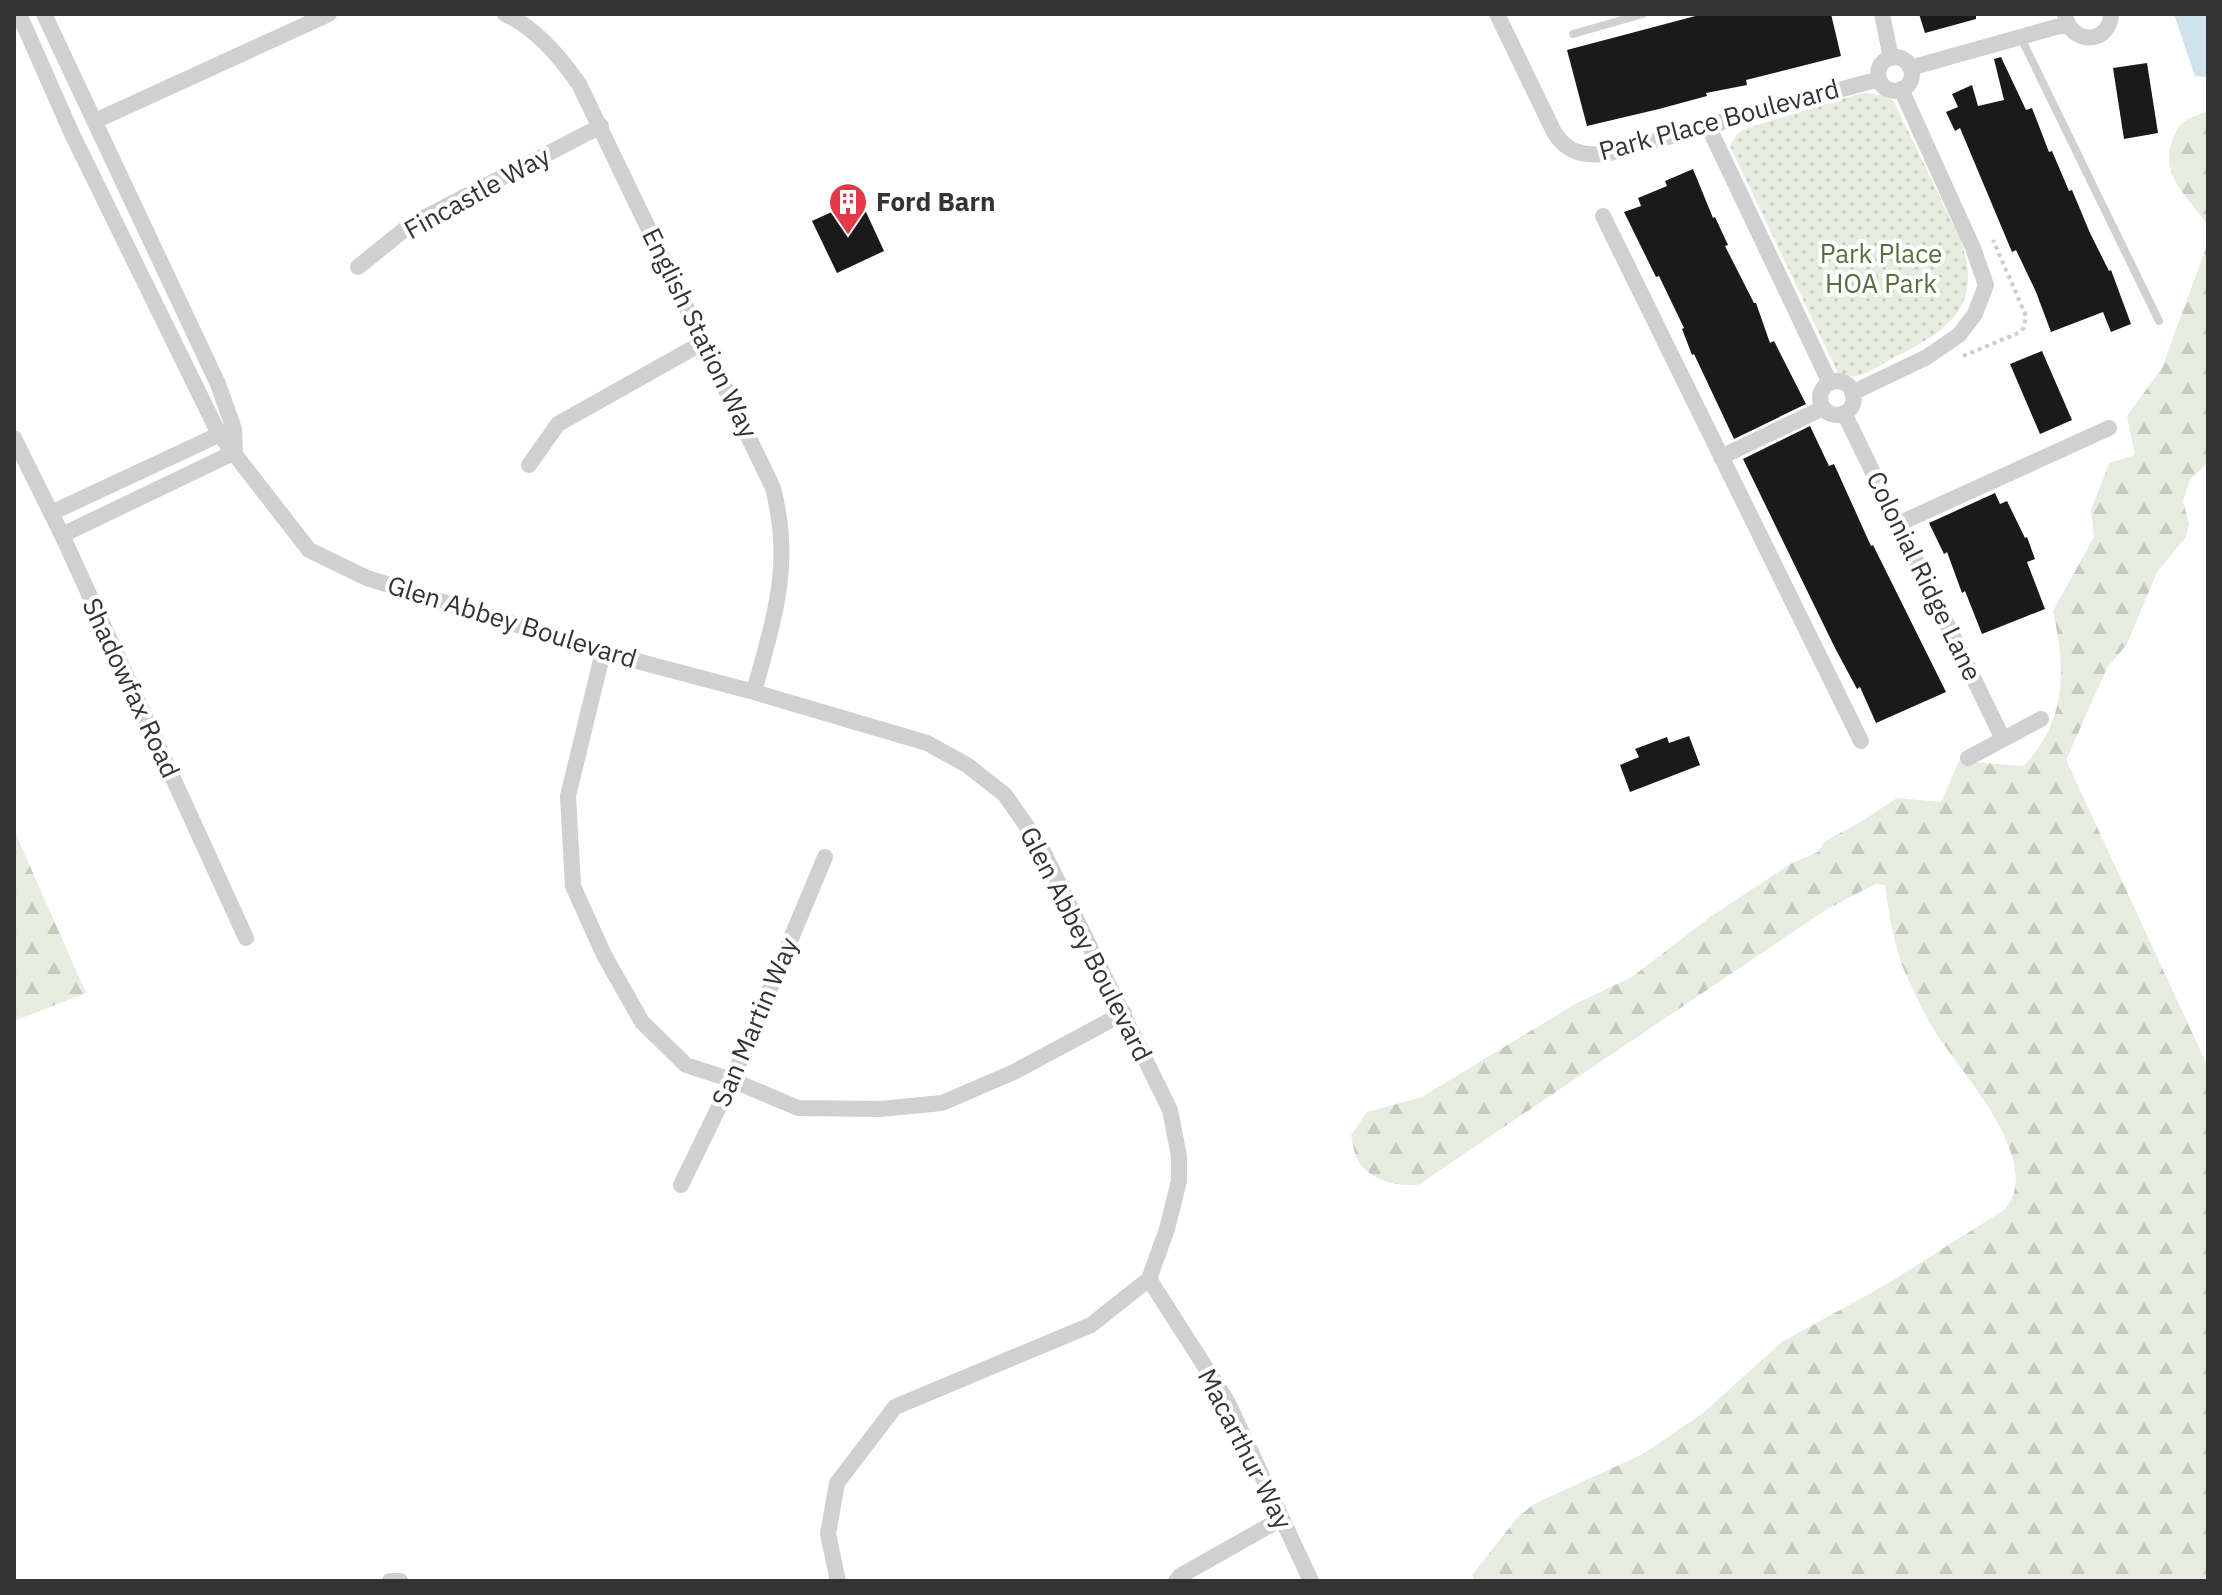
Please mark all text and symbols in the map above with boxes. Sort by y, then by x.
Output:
street label: Park Place Boulevard [1595,71,1843,167]
street label: Fincastle Way [398,138,555,246]
building icon: Ford Barn [827,181,869,236]
place label: Ford Barn [876,184,996,218]
street label: English Station Way [635,222,767,443]
park label: Park Place HOA Park [1820,236,1942,300]
street label: Colonial Ridge Lane [1859,465,1990,686]
street label: Glen Abbey Boulevard [384,567,641,675]
street label: Shadowfax Road [75,592,188,783]
street label: Glen Abbey Boulevard [1013,821,1161,1067]
street label: San Martin Way [703,932,805,1111]
street label: Macarthur Way [1191,1363,1301,1535]

